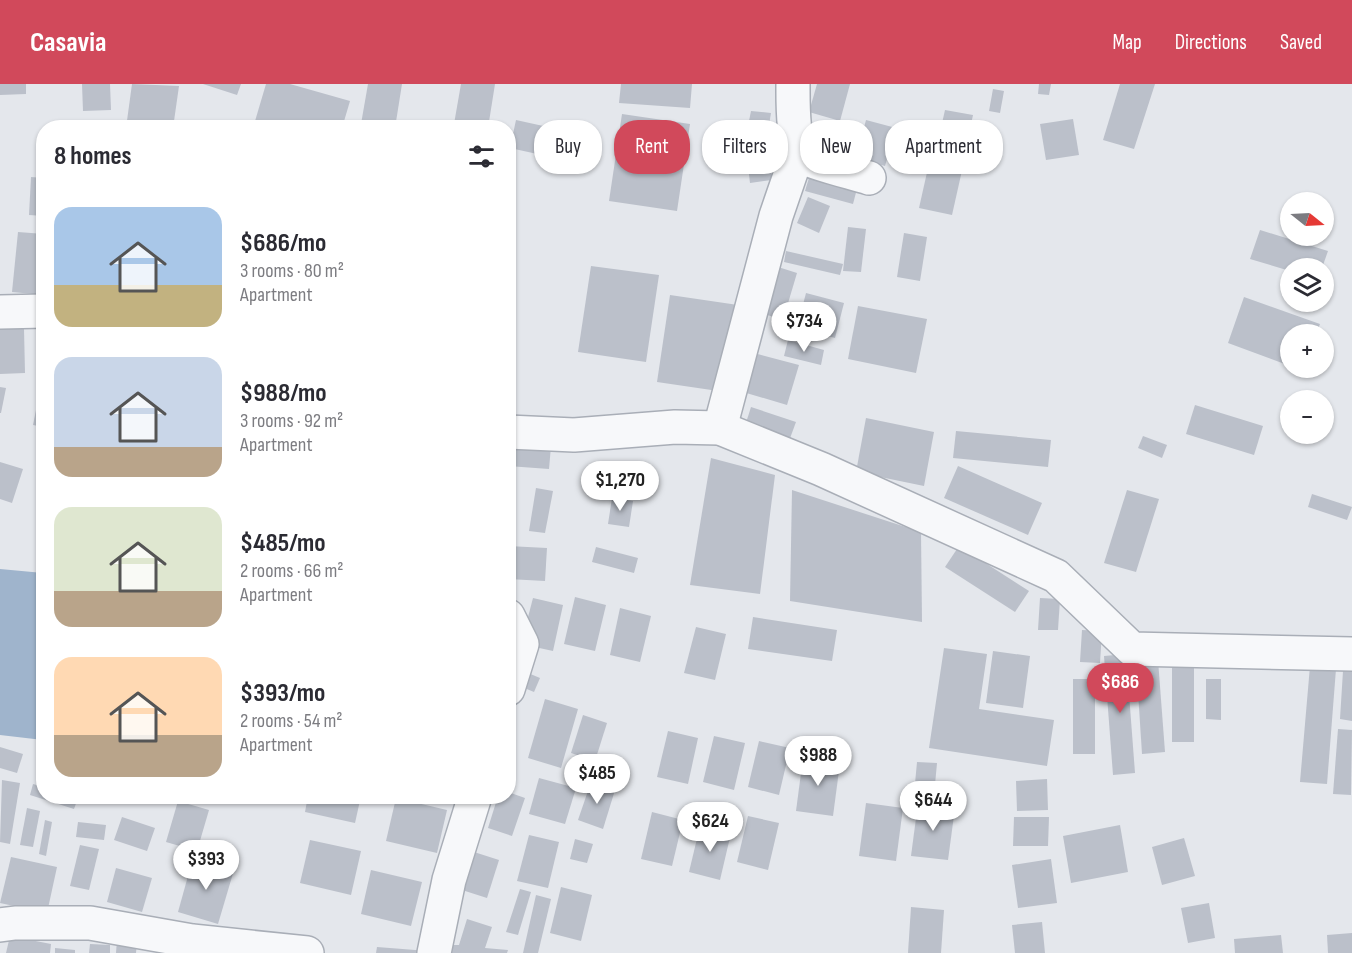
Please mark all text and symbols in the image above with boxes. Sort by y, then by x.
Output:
text: Casavia [30,26,106,59]
text: Map [1112,30,1142,55]
text: Directions [1175,30,1247,55]
text: Saved [1280,30,1322,55]
chip: Buy [534,120,602,174]
chip: Rent [614,120,690,174]
chip: Filters [702,120,788,174]
chip: New [800,120,873,174]
chip: Apartment [885,120,1003,174]
icon: filters [465,140,498,173]
text: 8 homes [54,141,132,172]
north arrow [1280,192,1334,246]
map controls [1280,192,1334,444]
text: $686/mo [240,228,326,259]
icon: home [102,231,174,303]
button: layers [1280,258,1334,312]
text: 3 rooms · 80 m² [240,259,344,283]
text: Apartment [240,283,313,307]
pin: $734 [768,302,840,353]
text: $734 [785,309,823,333]
button: + [1280,324,1334,378]
text: $988/mo [240,378,327,409]
icon: home [102,381,174,453]
button: − [1280,390,1334,444]
text: 3 rooms · 92 m² [240,409,343,433]
text: Apartment [240,433,313,457]
pin: $1,270 [571,461,669,512]
text: $1,270 [595,468,645,492]
text: $485/mo [240,528,326,559]
icon: home [102,531,174,603]
text: 2 rooms · 66 m² [240,559,344,583]
text: Apartment [240,583,313,607]
pin: $686 [1084,663,1156,714]
text: $686 [1101,670,1139,694]
text: $393/mo [240,678,325,709]
icon: home [102,681,174,753]
text: 2 rooms · 54 m² [240,709,342,733]
text: Apartment [240,733,313,757]
pin: $988 [782,736,854,787]
text: $988 [799,743,837,767]
pin: $485 [561,754,633,805]
text: $485 [578,761,616,785]
pin: $644 [897,781,969,832]
text: $644 [914,788,952,812]
pin: $624 [674,802,746,853]
text: $624 [691,809,729,833]
pin: $393 [170,840,242,891]
text: $393 [187,847,225,871]

